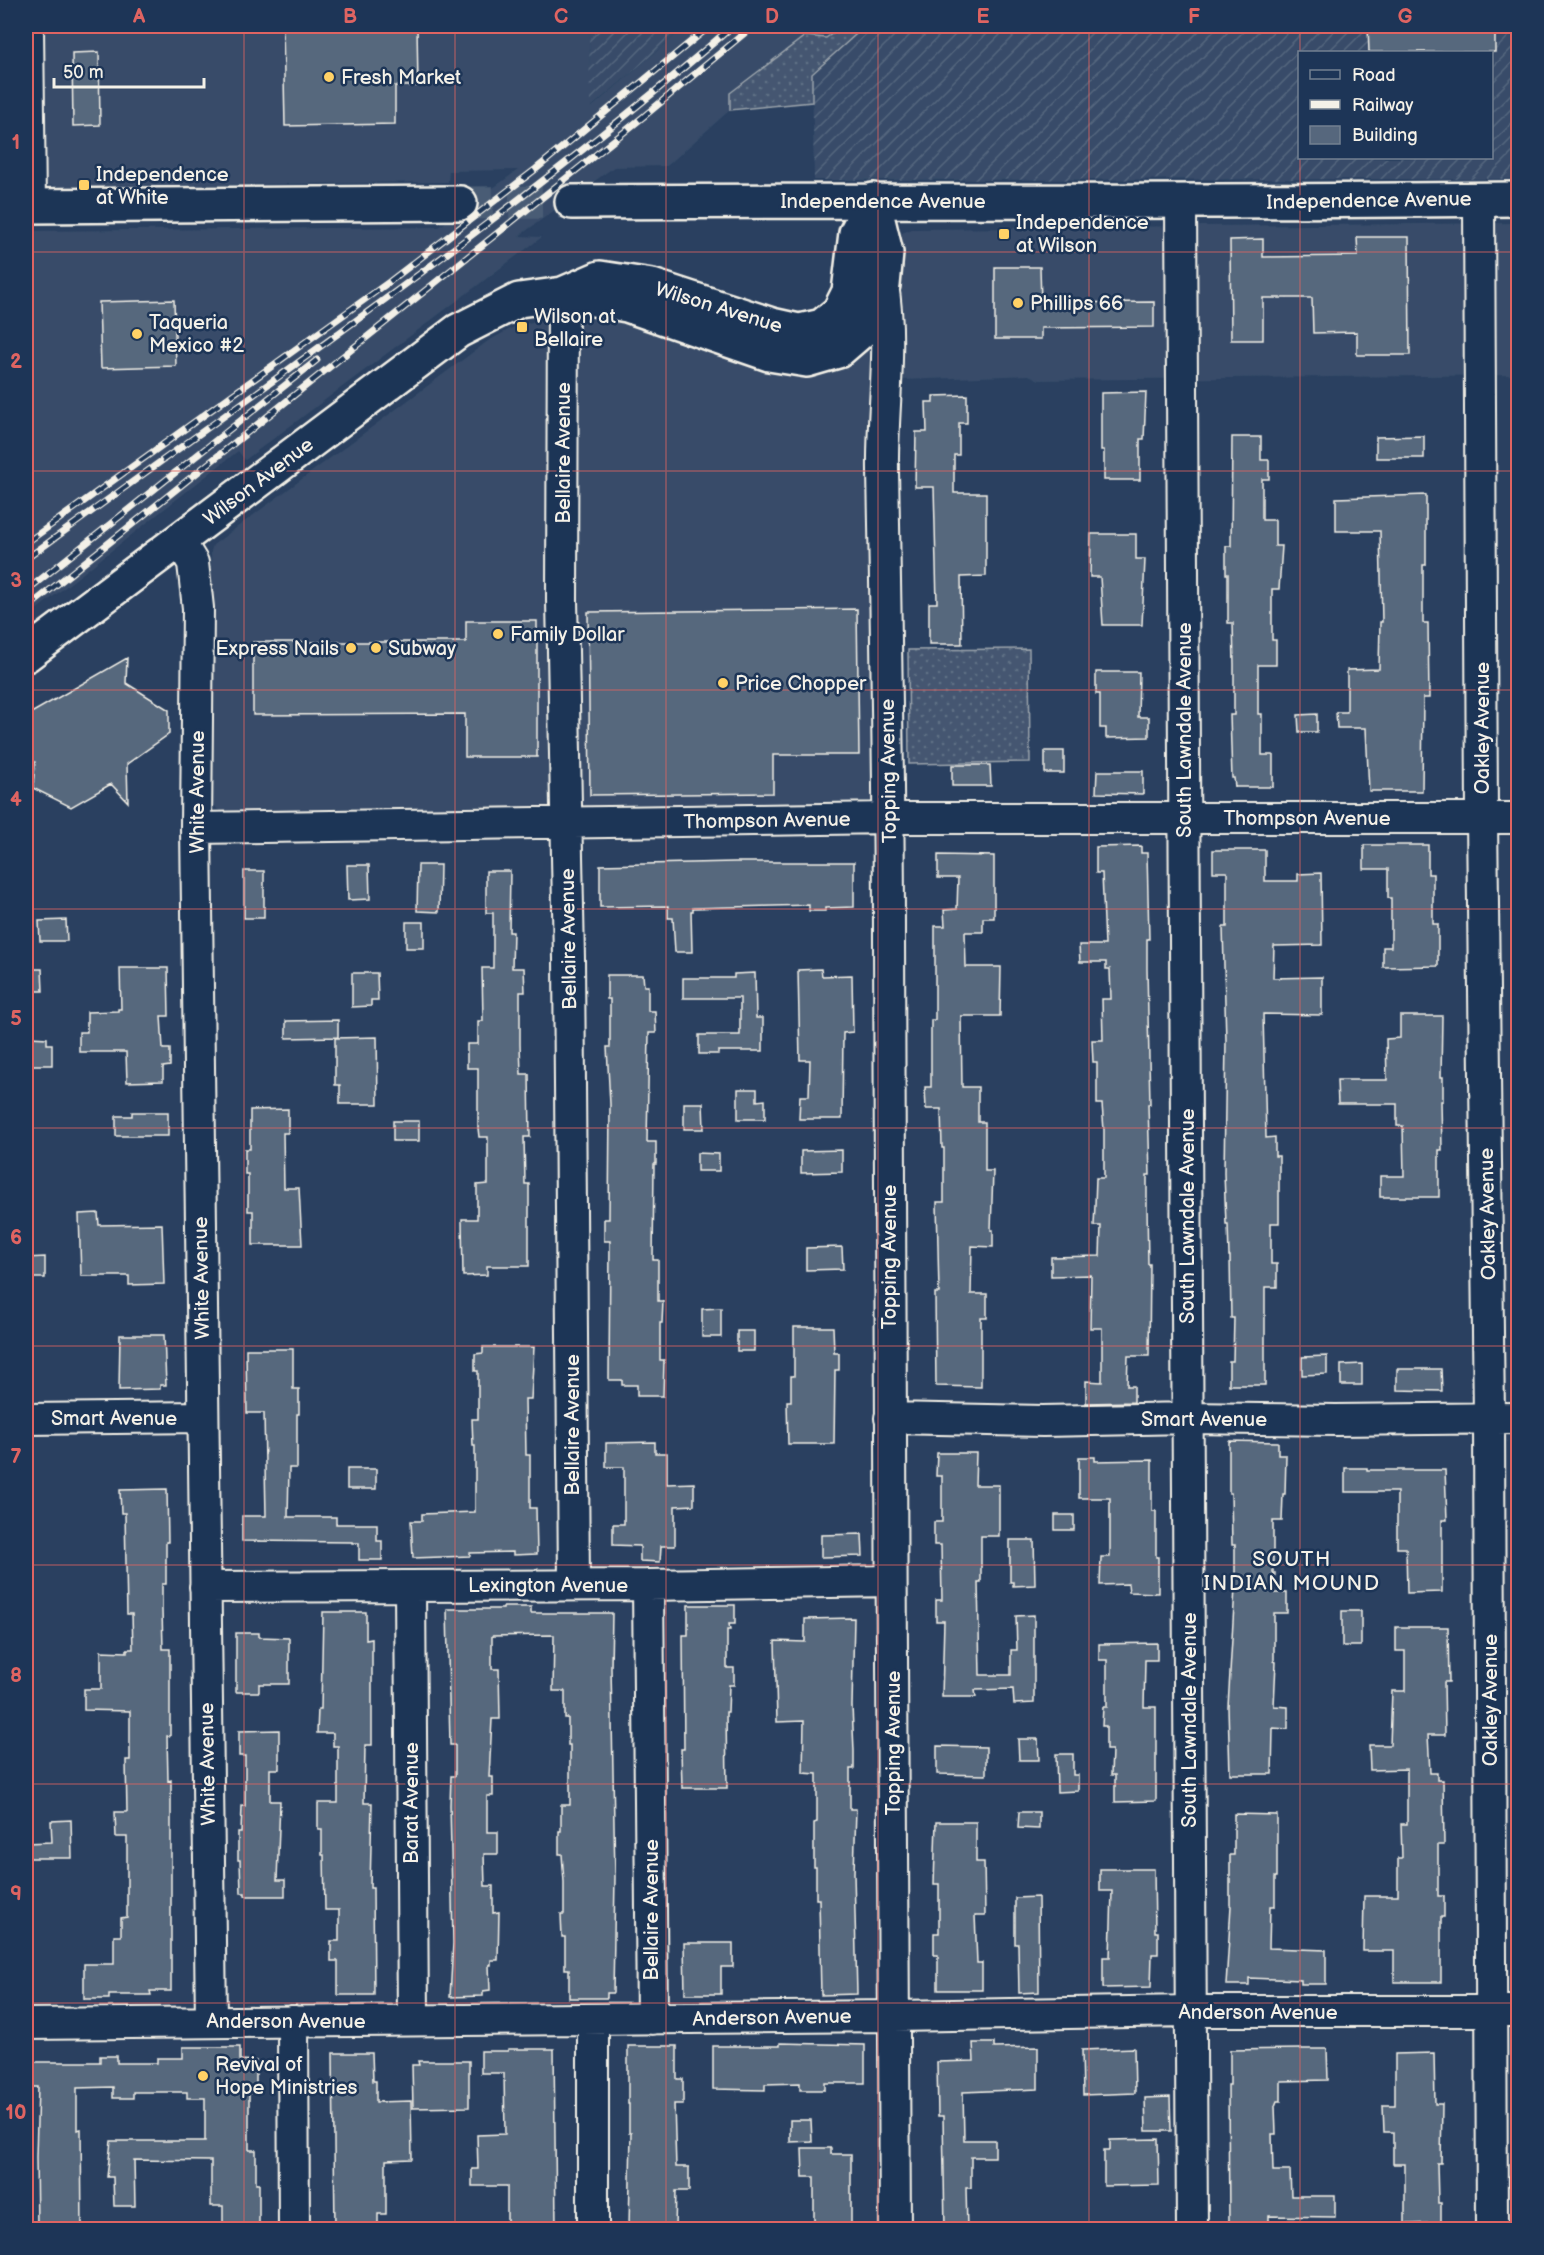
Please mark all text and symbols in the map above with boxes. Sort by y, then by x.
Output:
text: A [132,5,146,29]
text: B [343,5,357,29]
text: C [554,5,568,29]
text: D [765,5,779,29]
text: E [977,5,990,29]
text: F [1188,5,1200,29]
text: G [1398,5,1413,29]
scale bar [54,51,204,89]
legend [1298,51,1493,159]
text: 50 m [63,62,104,83]
text: Road [1352,65,1396,86]
place label: Fresh Market [341,66,461,90]
marker: Fresh Market [322,70,336,84]
text: Railway [1352,95,1414,116]
text: Building [1352,125,1418,146]
text: 1 [12,131,20,155]
place label: Independence at White [96,163,229,210]
marker: Independence at White [77,178,91,192]
street label: Independence Avenue [1266,187,1472,215]
street label: Independence Avenue [780,190,986,214]
place label: Independence at Wilson [1016,211,1149,258]
marker: Independence at Wilson [997,227,1011,241]
street label: Wilson Avenue [652,277,785,339]
place label: Phillips 66 [1030,292,1123,316]
marker: Phillips 66 [1011,296,1025,310]
place label: Wilson at Bellaire [534,305,616,352]
place label: Taqueria Mexico #2 [149,311,244,358]
marker: Wilson at Bellaire [515,320,529,334]
marker: Taqueria Mexico #2 [130,327,144,341]
text: 2 [10,350,22,374]
street label: Bellaire Avenue [552,382,576,524]
street label: Wilson Avenue [199,433,318,531]
text: 3 [10,569,22,593]
street label: South Lawndale Avenue [1173,622,1197,838]
place label: Family Dollar [510,623,625,647]
marker: Family Dollar [491,627,505,641]
place label: Express Nails [216,637,339,661]
place label: Subway [388,637,456,661]
marker: Express Nails [344,641,358,655]
marker: Subway [369,641,383,655]
street label: Oakley Avenue [1471,662,1495,794]
place label: Price Chopper [735,672,867,696]
marker: Price Chopper [716,676,730,690]
street label: Topping Avenue [876,698,902,843]
street label: White Avenue [186,730,210,854]
text: 4 [10,788,22,812]
street label: Thompson Avenue [1223,807,1391,831]
street label: Thompson Avenue [683,808,851,834]
street label: Bellaire Avenue [556,868,582,1010]
text: 5 [10,1007,22,1031]
street label: South Lawndale Avenue [1176,1108,1200,1324]
street label: Oakley Avenue [1475,1147,1501,1280]
street label: Topping Avenue [878,1185,902,1329]
street label: White Avenue [189,1216,215,1340]
text: 6 [10,1226,22,1250]
street label: Bellaire Avenue [561,1354,585,1496]
street label: Smart Avenue [51,1407,177,1431]
street label: Smart Avenue [1141,1408,1267,1432]
text: 7 [10,1445,22,1469]
district label: SOUTH INDIAN MOUND [1203,1547,1381,1596]
street label: Lexington Avenue [468,1574,628,1598]
street label: South Lawndale Avenue [1178,1612,1202,1828]
street label: Oakley Avenue [1479,1634,1503,1766]
text: 8 [10,1664,22,1688]
street label: Topping Avenue [882,1671,906,1815]
street label: White Avenue [195,1702,221,1826]
street label: Barat Avenue [400,1742,424,1864]
street label: Bellaire Avenue [640,1839,664,1981]
text: 9 [10,1882,22,1906]
street label: Anderson Avenue [1178,2001,1338,2025]
street label: Anderson Avenue [692,2005,852,2031]
street label: Anderson Avenue [206,2010,366,2034]
place label: Revival of Hope Ministries [215,2053,358,2100]
marker: Revival of Hope Ministries [196,2069,210,2083]
text: 10 [6,2101,26,2125]

